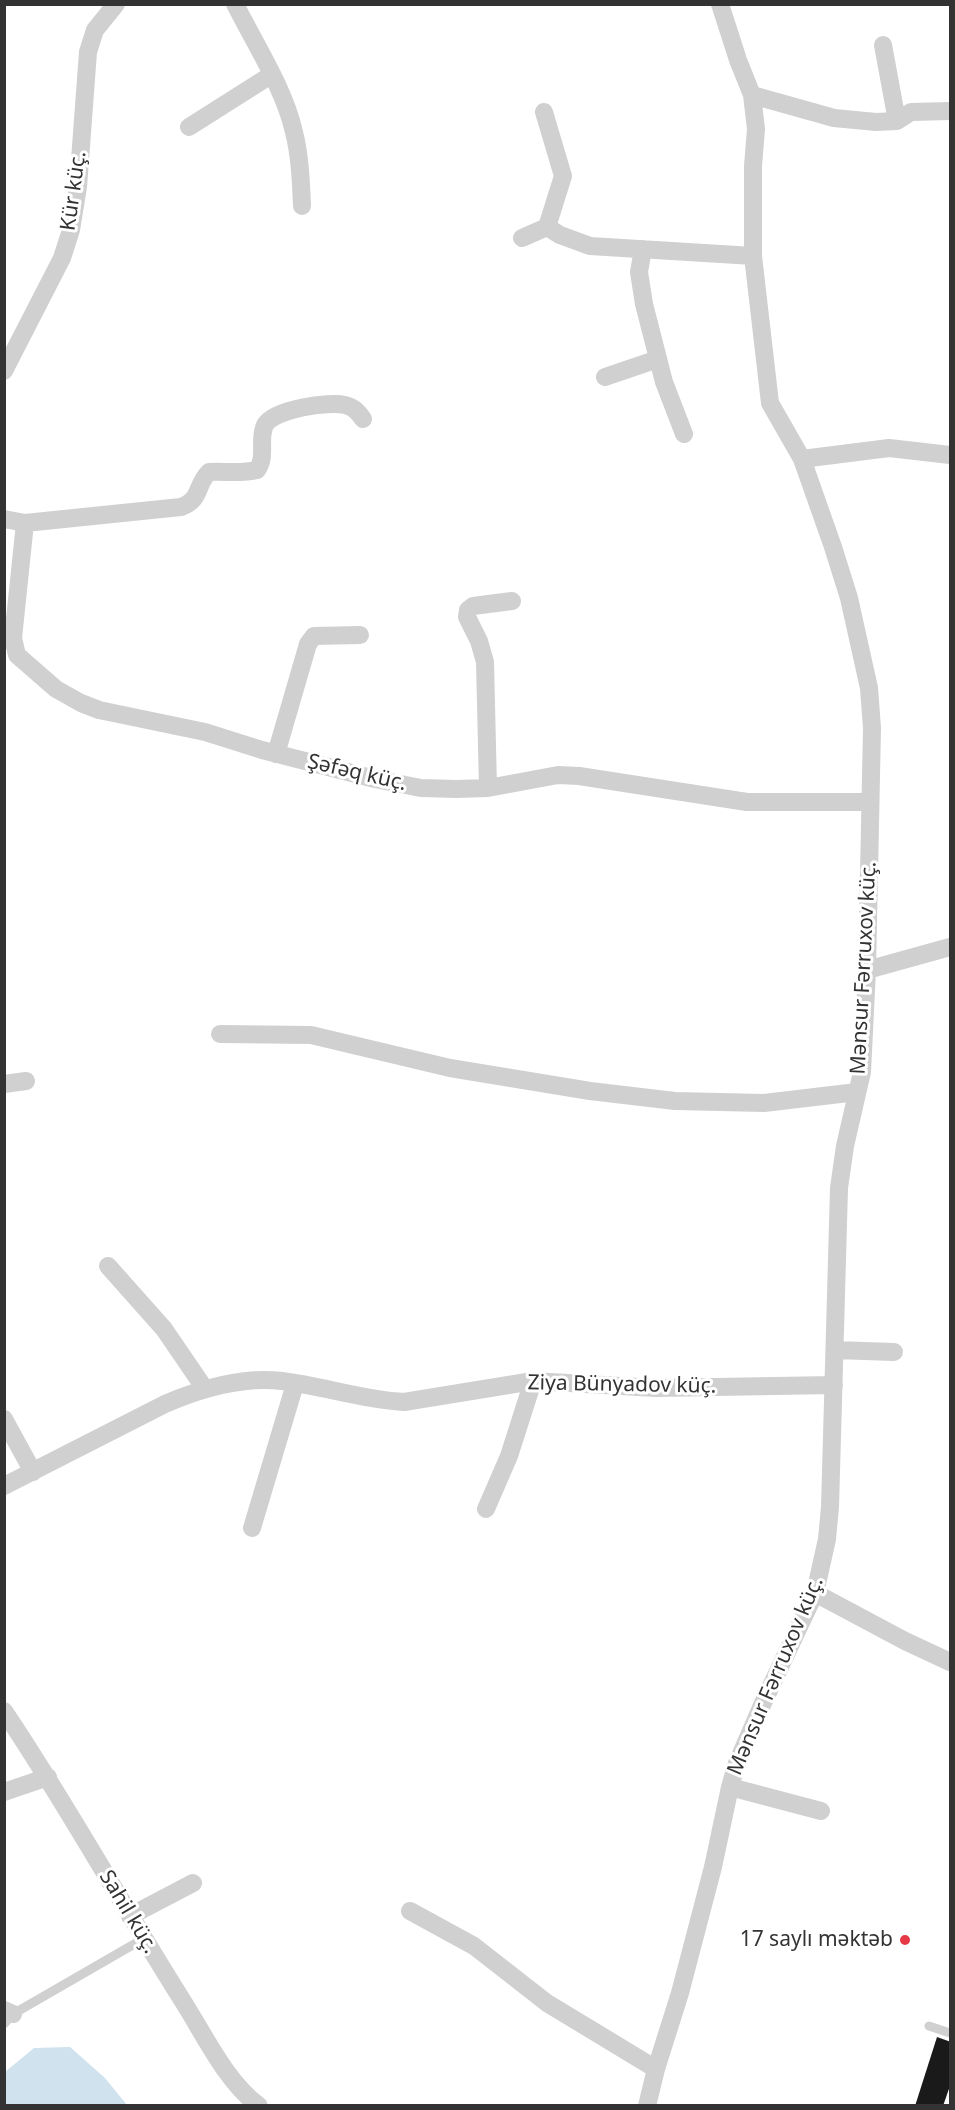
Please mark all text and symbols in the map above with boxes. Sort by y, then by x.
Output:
street label: Kür küç. [56,150,92,232]
street label: Şəfəq küç. [305,749,409,797]
street label: Mənsur Fərruxov küç. [846,861,882,1075]
street label: Ziya Bünyadov küç. [527,1371,717,1399]
street label: Mənsur Fərruxov küç. [723,1573,829,1779]
street label: Sahil küç. [93,1866,163,1958]
place label: 17 saylı məktəb [740,1927,893,1953]
marker: 17 saylı məktəb [898,1933,912,1947]

